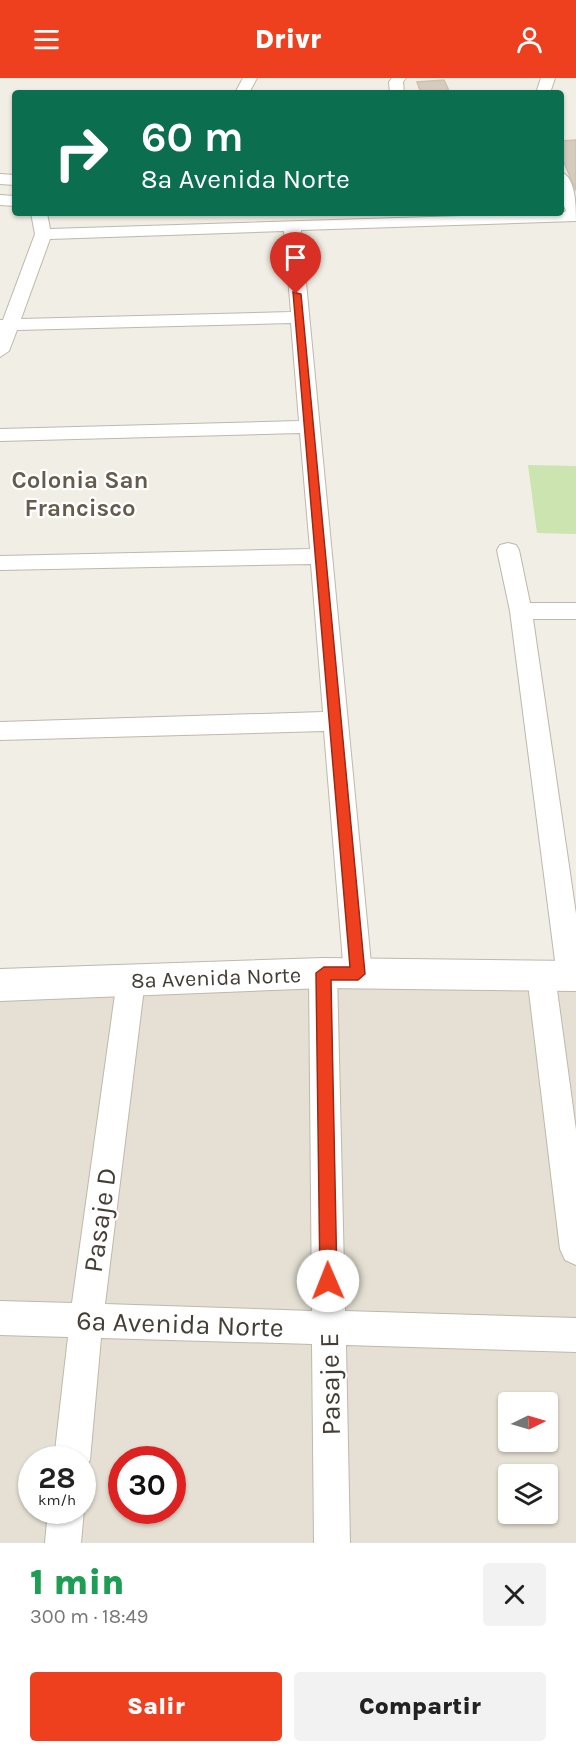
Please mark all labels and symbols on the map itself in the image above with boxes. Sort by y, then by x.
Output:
pin [270,232,321,294]
district label: Colonia San Francisco [12,466,148,522]
street label: 8a Avenida Norte [131,962,302,994]
street label: Pasaje D [77,1166,123,1274]
position arrow [296,1249,360,1313]
street label: 6a Avenida Norte [76,1304,284,1344]
street label: Pasaje E [313,1332,347,1436]
north arrow [498,1392,558,1452]
speed limit sign: 30 [108,1446,186,1524]

